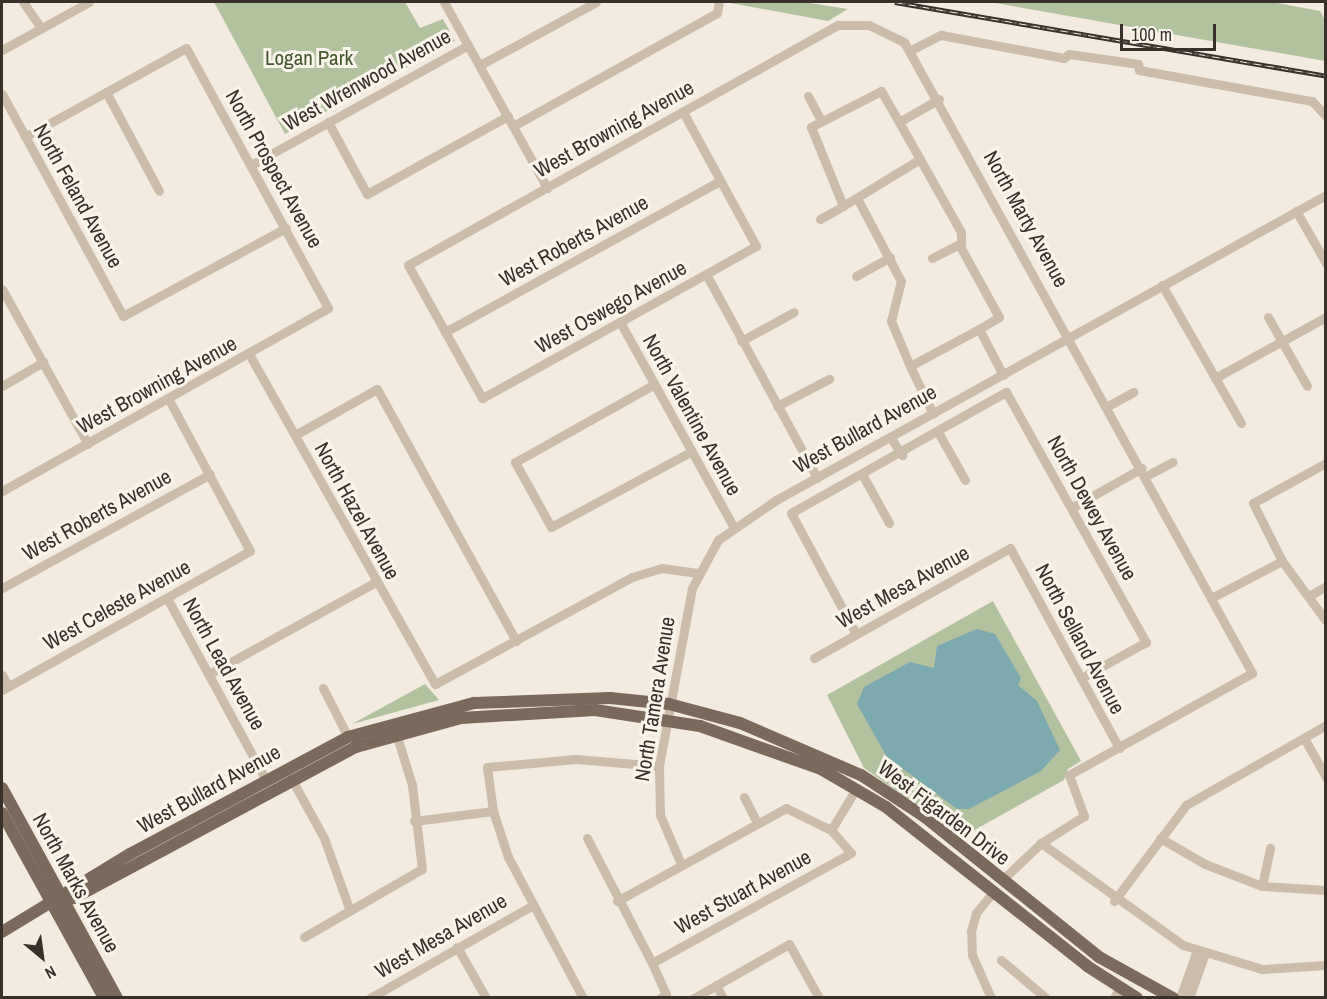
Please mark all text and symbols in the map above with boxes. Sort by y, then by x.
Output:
scale bar [1123,12,1219,50]
text: 100 m [1131,22,1172,47]
street label: West Wrenwood Avenue [278,23,456,137]
park label: Logan Park [265,45,353,71]
street label: West Browning Avenue [529,75,699,183]
street label: North Prospect Avenue [220,85,328,253]
street label: North Feland Avenue [28,119,128,273]
street label: North Marty Avenue [978,146,1074,292]
street label: West Roberts Avenue [495,190,653,292]
street label: West Oswego Avenue [531,255,691,359]
street label: North Valentine Avenue [637,330,747,500]
street label: West Browning Avenue [72,331,242,439]
street label: West Bullard Avenue [789,379,941,479]
street label: North Dewey Avenue [1042,431,1142,585]
street label: North Hazel Avenue [309,438,405,584]
street label: West Roberts Avenue [18,464,176,566]
street label: West Mesa Avenue [832,540,974,634]
street label: West Celeste Avenue [39,554,195,656]
street label: North Selland Avenue [1030,559,1130,719]
street label: North Lead Avenue [177,593,271,735]
street label: North Tamera Avenue [629,614,681,784]
street label: West Bullard Avenue [133,739,285,839]
street label: West Figarden Drive [873,755,1015,871]
street label: North Marks Avenue [27,808,125,958]
street label: West Stuart Avenue [670,844,816,940]
street label: West Mesa Avenue [370,888,512,984]
north arrow [12,927,72,987]
text: N [41,961,60,985]

